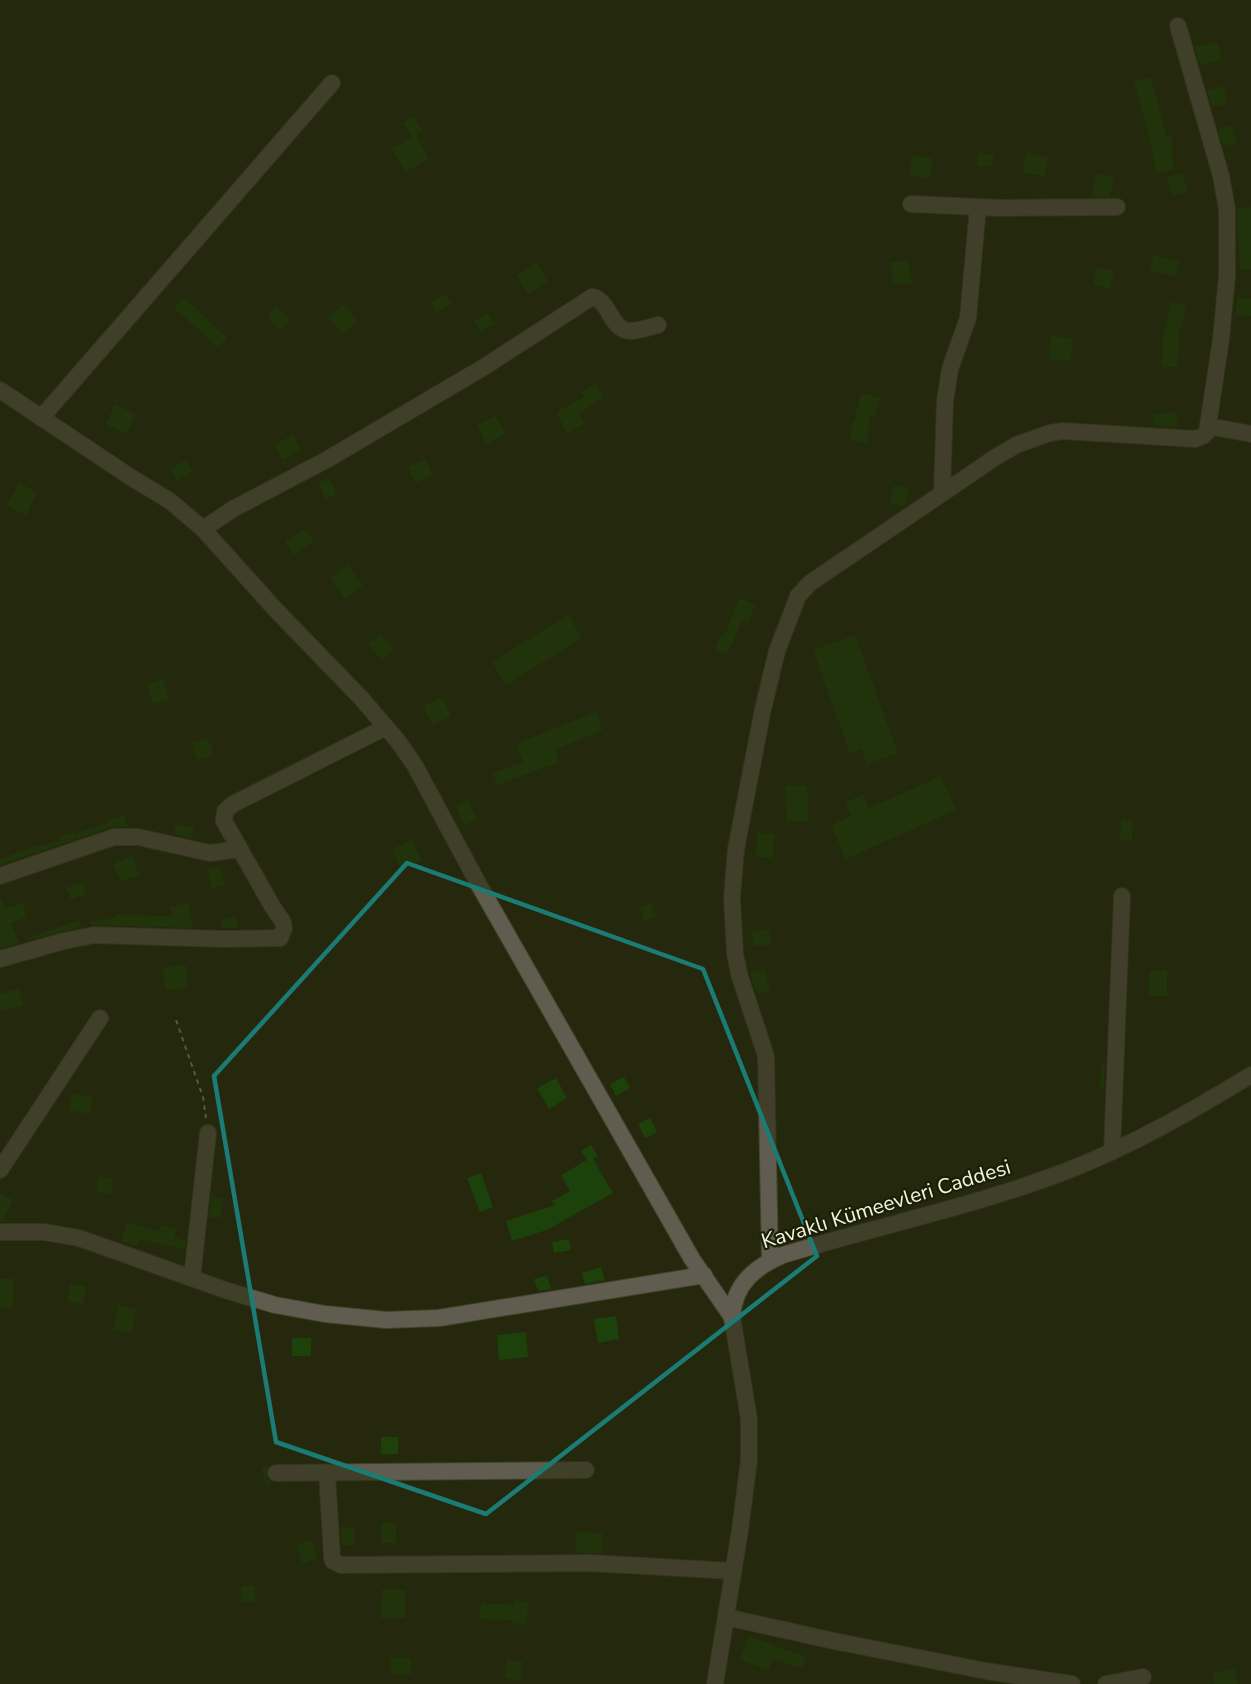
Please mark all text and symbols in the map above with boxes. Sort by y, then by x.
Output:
street label: Kavaklı Kümeevleri Caddesi [758,1153,1014,1255]

